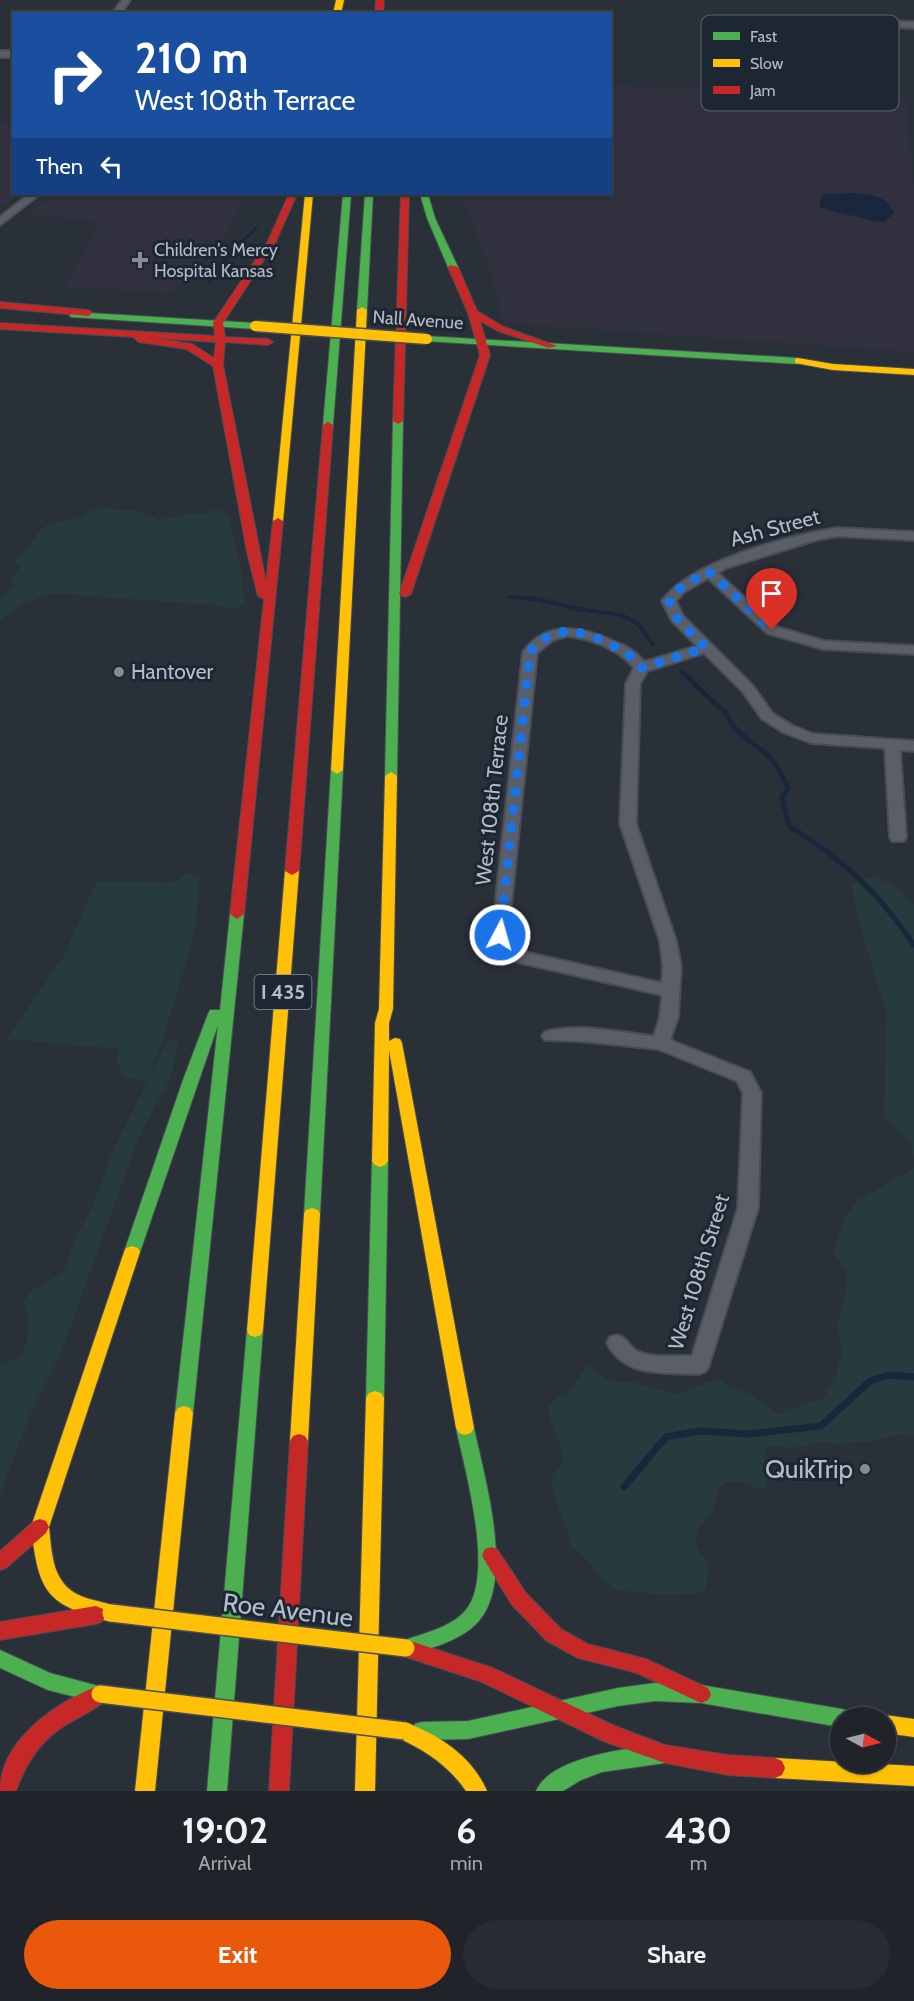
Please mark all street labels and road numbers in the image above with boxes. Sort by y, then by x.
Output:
street label: Nall Avenue [372,306,464,334]
street label: Ash Street [727,504,822,551]
street label: West 108th Terrace [470,713,513,886]
road number: I 435 [254,975,312,1009]
street label: West 108th Street [663,1191,734,1353]
street label: Roe Avenue [221,1586,355,1634]

